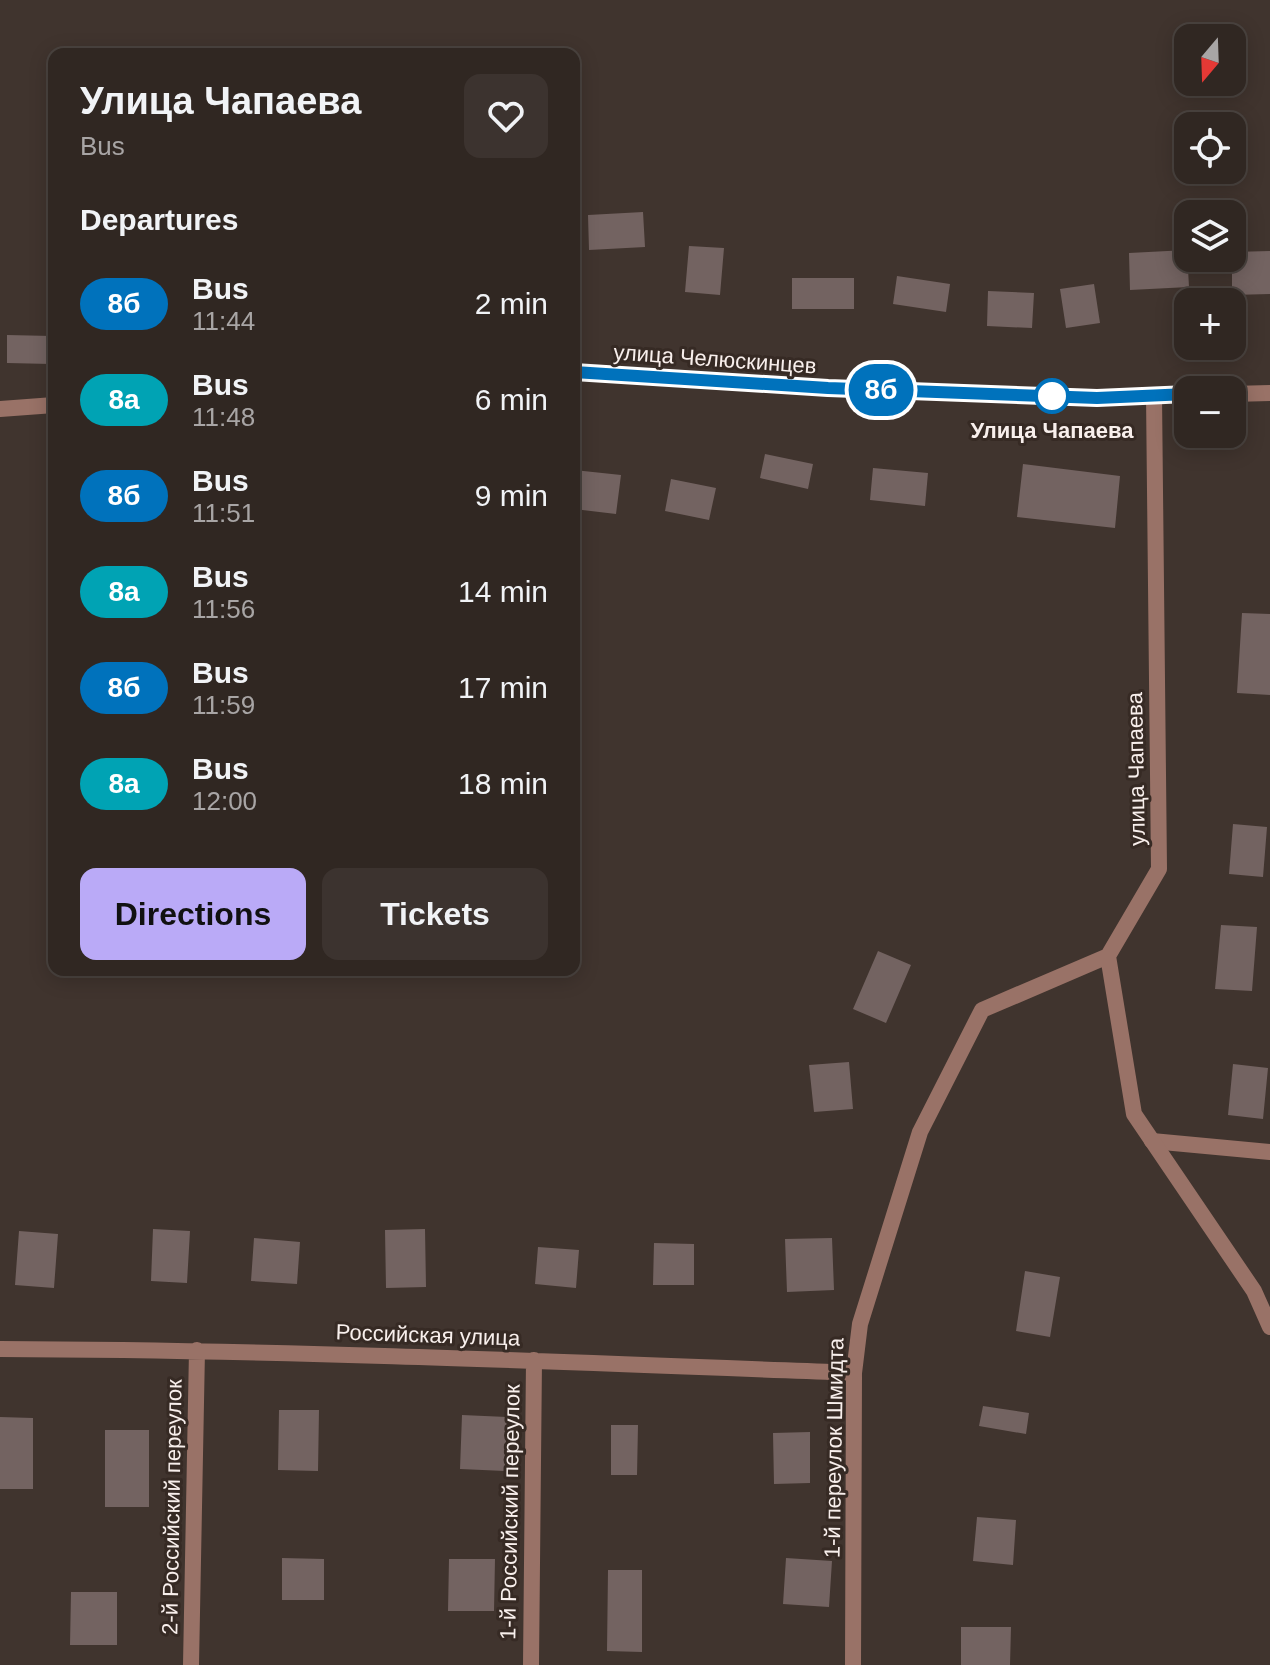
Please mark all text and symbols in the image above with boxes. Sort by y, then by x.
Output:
north arrow [1174,24,1246,96]
map controls [1174,24,1246,448]
button: heart [464,74,548,158]
text: Улица Чапаева [80,80,361,122]
button: locate [1174,112,1246,184]
text: Bus [80,131,125,161]
button: layers [1174,200,1246,272]
text: Departures [80,203,238,236]
text: Bus [192,272,249,305]
text: 2 min [475,287,548,320]
text: 8б [108,288,140,319]
button: + [1174,288,1246,360]
text: 11:44 [192,306,255,336]
street label: улица Челюскинцев [613,339,817,379]
line badge: 8б [845,364,917,416]
text: Bus [192,368,249,401]
text: 8б [865,374,897,405]
button: − [1174,376,1246,448]
marker: Улица Чапаева [1035,379,1069,413]
text: 6 min [475,383,548,416]
text: 8а [108,384,140,415]
text: 11:48 [192,402,255,432]
place label: Улица Чапаева [971,418,1134,443]
text: Bus [192,464,249,497]
text: 9 min [475,479,548,512]
text: 8б [108,480,140,511]
text: 11:51 [192,498,255,528]
text: Bus [192,560,249,593]
text: 14 min [458,575,548,608]
text: 8а [108,576,140,607]
text: 11:56 [192,594,255,624]
text: Bus [192,656,249,689]
text: 17 min [458,671,548,704]
text: 8б [108,672,140,703]
text: 11:59 [192,690,255,720]
street label: улица Чапаева [1122,691,1150,846]
text: Bus [192,752,249,785]
text: 18 min [458,767,548,800]
text: 8а [108,768,140,799]
text: 12:00 [192,786,257,816]
button: Directions [80,868,306,960]
button: Tickets [322,868,548,960]
street label: Российская улица [335,1319,521,1351]
street label: 1-й переулок Шмидта [820,1337,848,1558]
street label: 2-й Российский переулок [157,1379,187,1635]
street label: 1-й Российский переулок [495,1384,525,1640]

